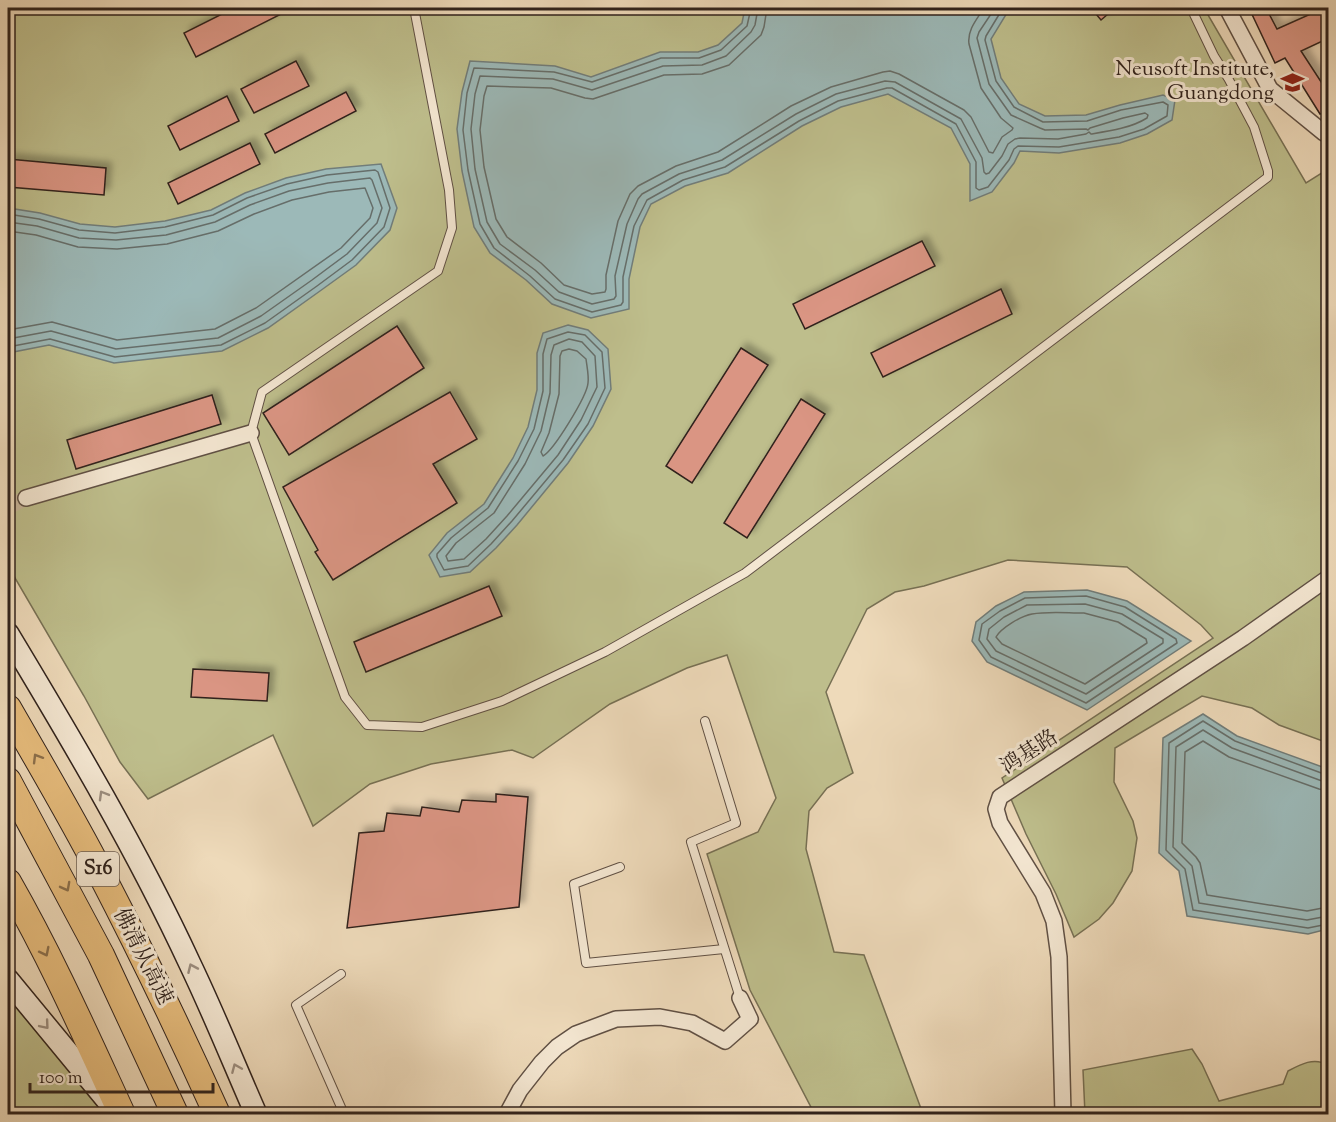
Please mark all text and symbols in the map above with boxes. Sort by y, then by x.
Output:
place label: Neusoft Institute, Guangdong [1115,55,1274,109]
school or university icon: Neusoft Institute, Guangdong [1279,69,1305,95]
street label: 鸿基路 [995,723,1065,783]
one-way arrow [32,754,44,764]
one-way arrow [99,791,110,801]
road number: S16 [77,852,119,886]
one-way arrow [59,881,70,892]
street label: 佛清从高速 [105,903,179,1011]
one-way arrow [38,946,49,956]
one-way arrow [187,964,199,975]
one-way arrow [38,1018,49,1029]
scale bar [30,1056,213,1094]
one-way arrow [231,1063,243,1074]
text: 100 m [39,1066,83,1092]

